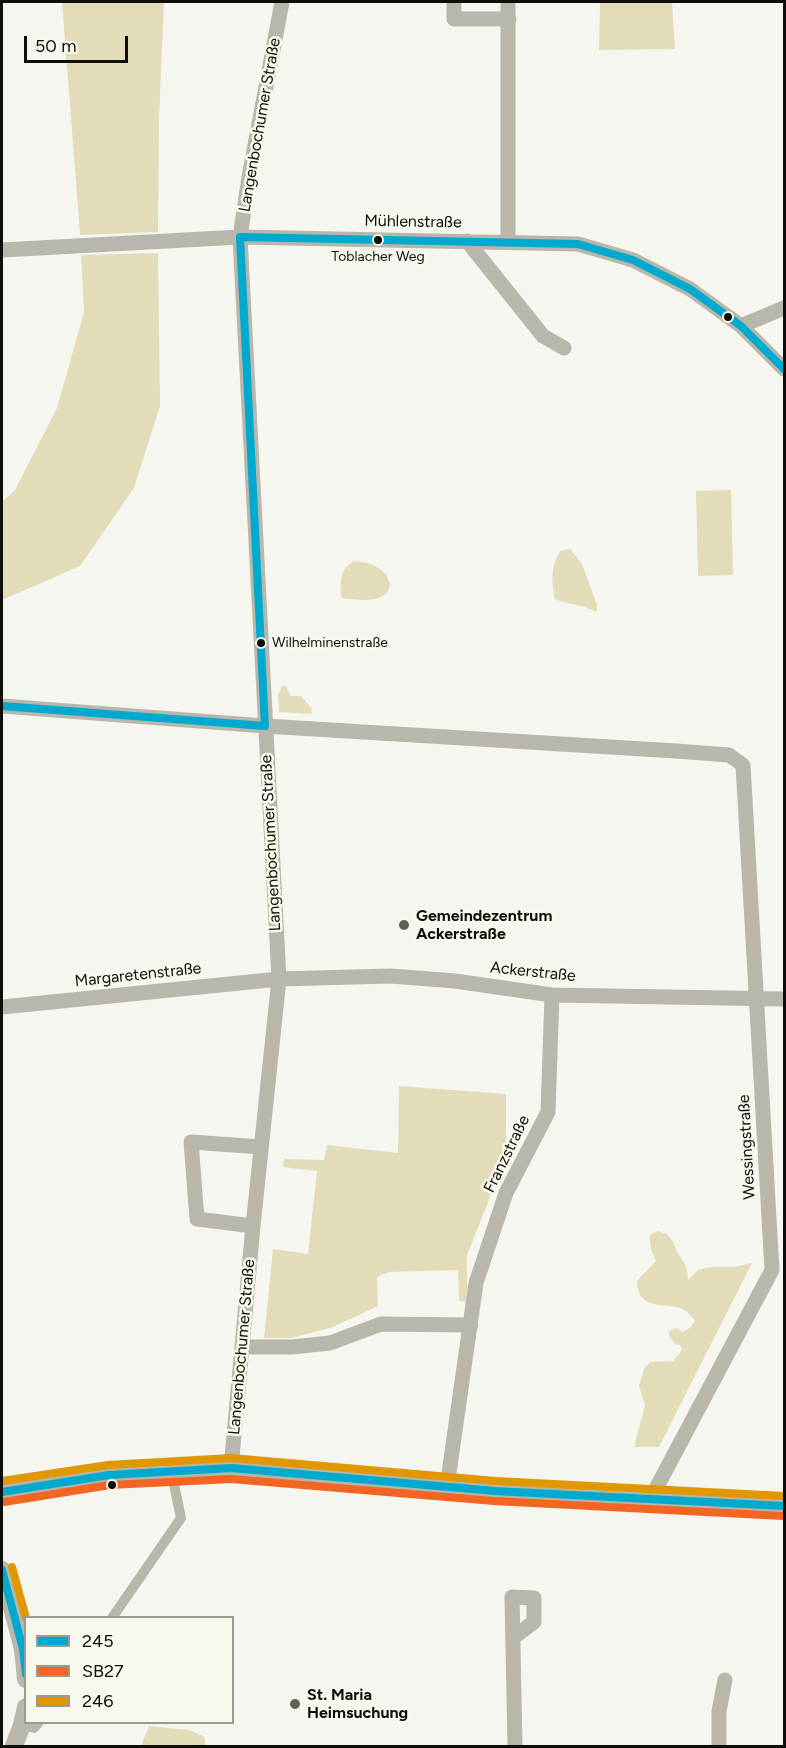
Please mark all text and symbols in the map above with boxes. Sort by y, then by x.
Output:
scale bar [27,24,130,62]
text: 50 m [35,35,77,57]
street label: Langenbochumer Straße [235,36,285,214]
street label: Mühlenstraße [364,212,462,232]
marker: Toblacher Weg [372,234,384,246]
place label: Toblacher Weg [331,249,425,265]
unlabelled marker [722,311,734,323]
place label: Wilhelminenstraße [272,635,388,651]
marker: Wilhelminenstraße [255,637,267,649]
street label: Langenbochumer Straße [257,754,285,932]
place label: Gemeindezentrum Ackerstraße [416,906,552,944]
marker: Gemeindezentrum Ackerstraße [397,918,411,932]
street label: Ackerstraße [489,958,577,986]
street label: Margaretenstraße [74,959,202,991]
street label: Wessingstraße [735,1094,759,1200]
street label: Franzstraße [480,1112,534,1196]
street label: Langenbochumer Straße [225,1258,259,1436]
unlabelled marker [106,1479,118,1491]
legend [24,1616,234,1724]
text: 245 [82,1630,114,1652]
text: SB27 [82,1660,124,1682]
place label: St. Maria Heimsuchung [307,1685,408,1723]
text: 246 [82,1690,113,1712]
marker: St. Maria Heimsuchung [288,1697,302,1711]

